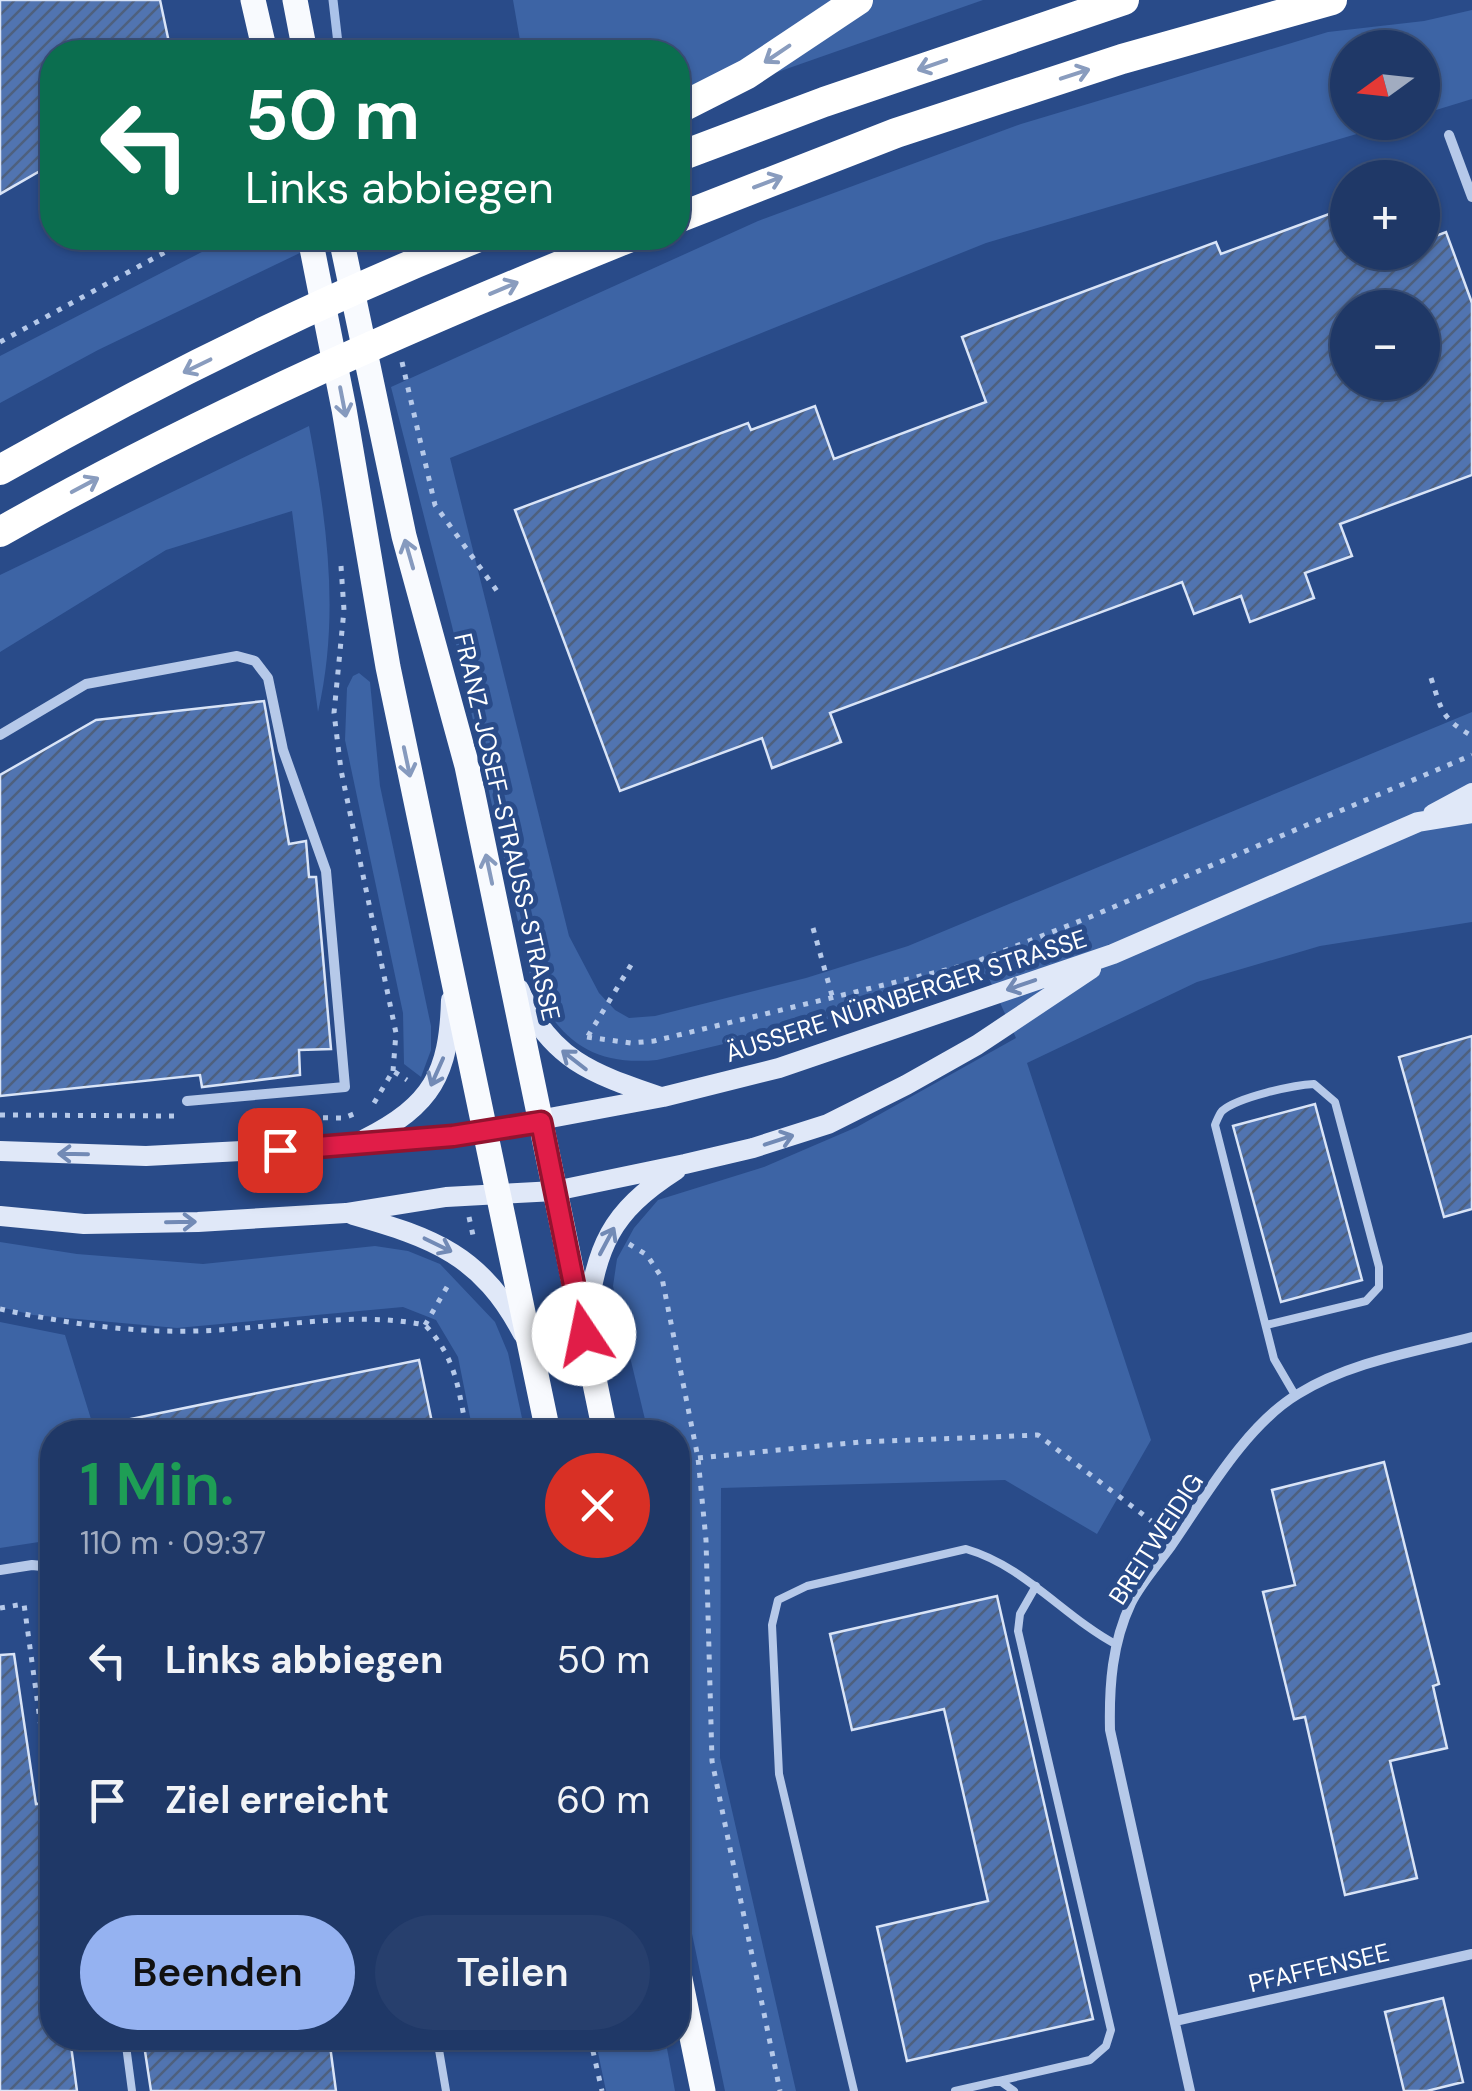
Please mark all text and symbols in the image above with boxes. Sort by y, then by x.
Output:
north arrow [1330,30,1440,140]
map controls [1330,30,1440,400]
one-way arrow [764,44,792,65]
one-way arrow [918,57,949,75]
one-way arrow [1058,64,1090,82]
text: 50 m [245,70,420,161]
icon: left [80,80,210,210]
text: Links abbiegen [245,158,554,217]
button: + [1330,160,1440,270]
one-way arrow [752,172,783,190]
one-way arrow [488,278,518,296]
button: − [1330,290,1440,400]
one-way arrow [182,357,212,376]
one-way arrow [334,385,353,418]
one-way arrow [70,475,100,494]
one-way arrow [399,539,417,570]
street label: FRANZ-JOSEF-STRAUSS-STRASSE [446,630,568,1024]
one-way arrow [399,745,418,777]
one-way arrow [478,854,497,886]
street label: ÄUSSERE NÜRNBERGER STRASSE [721,922,1091,1070]
one-way arrow [1006,978,1037,996]
one-way arrow [562,1049,588,1071]
one-way arrow [427,1057,445,1087]
pin [238,1108,323,1193]
icon: arrive [253,1123,308,1178]
one-way arrow [763,1130,794,1148]
one-way arrow [58,1145,90,1164]
one-way arrow [165,1213,197,1232]
one-way arrow [598,1226,617,1256]
one-way arrow [422,1236,452,1255]
position arrow [532,1282,636,1386]
text: 1 Min. [80,1445,234,1524]
button: close [545,1453,650,1558]
street label: BREITWEIDIG [1101,1467,1211,1611]
text: 110 m · 09:37 [80,1522,266,1564]
icon: left [80,1633,135,1688]
text: Links abbiegen [165,1635,443,1685]
text: 50 m [557,1635,650,1685]
icon: arrive [80,1773,135,1828]
text: Ziel erreicht [165,1775,389,1825]
text: 60 m [556,1775,650,1825]
button: Beenden [80,1915,355,2030]
button: Teilen [375,1915,650,2030]
street label: PFAFFENSEE [1245,1936,1393,2000]

